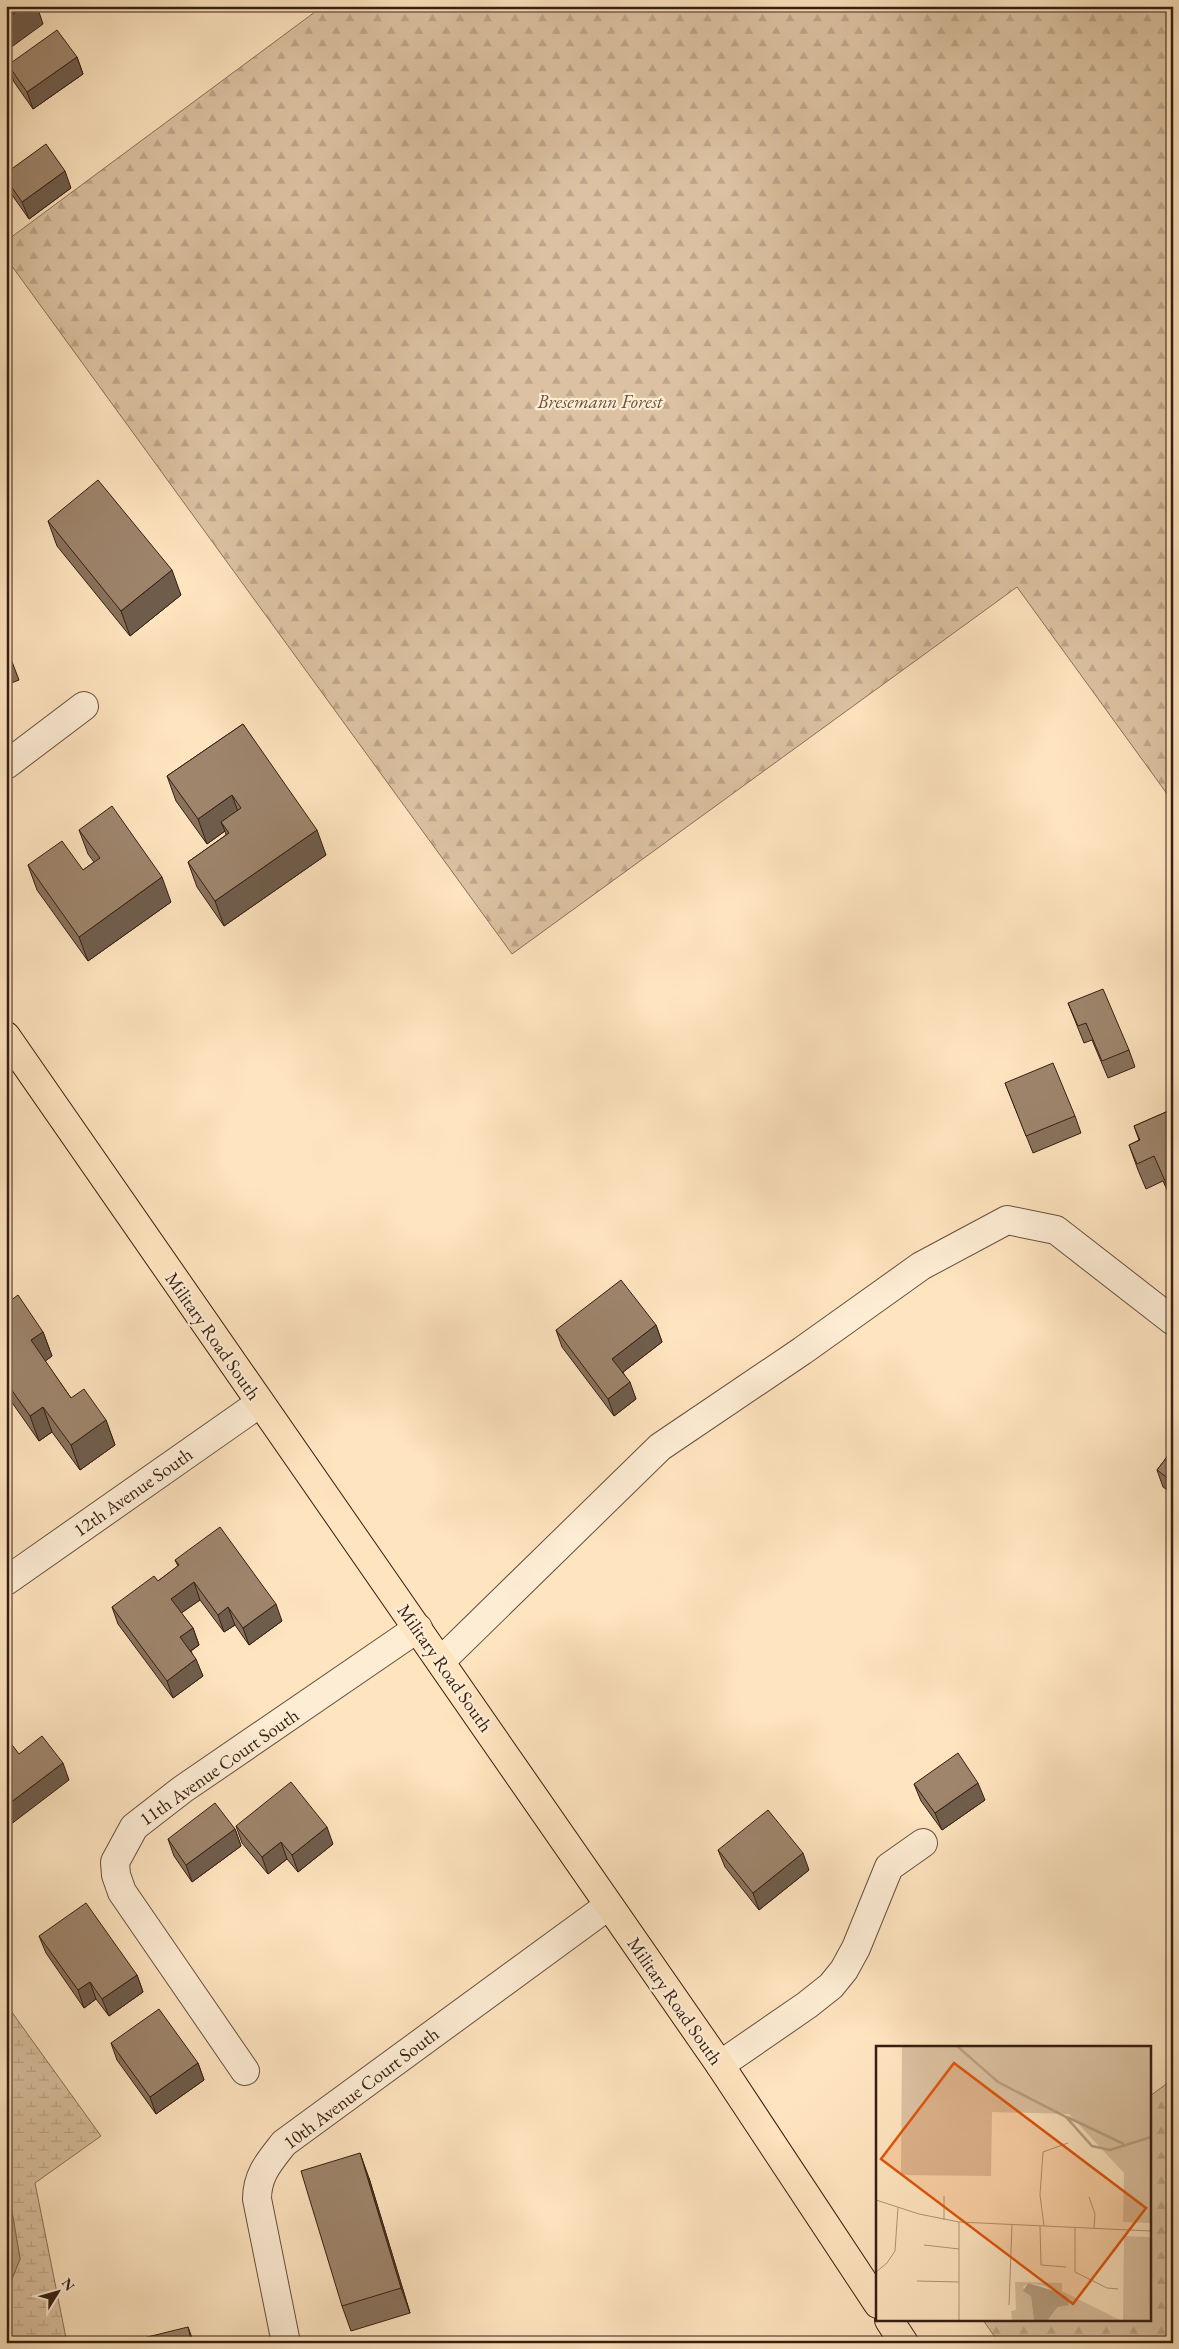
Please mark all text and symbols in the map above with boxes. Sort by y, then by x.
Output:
park label: Bresemann Forest [536,389,664,414]
street label: Military Road South [160,1267,267,1405]
street label: 12th Avenue South [68,1441,198,1542]
street label: Military Road South [392,1599,499,1737]
street label: 11th Avenue Court South [134,1702,304,1831]
street label: Military Road South [622,1932,729,2070]
street label: 10th Avenue Court South [278,2021,444,2155]
inset map [876,2046,1152,2322]
north arrow [32,2266,82,2316]
text: N [58,2274,79,2295]

